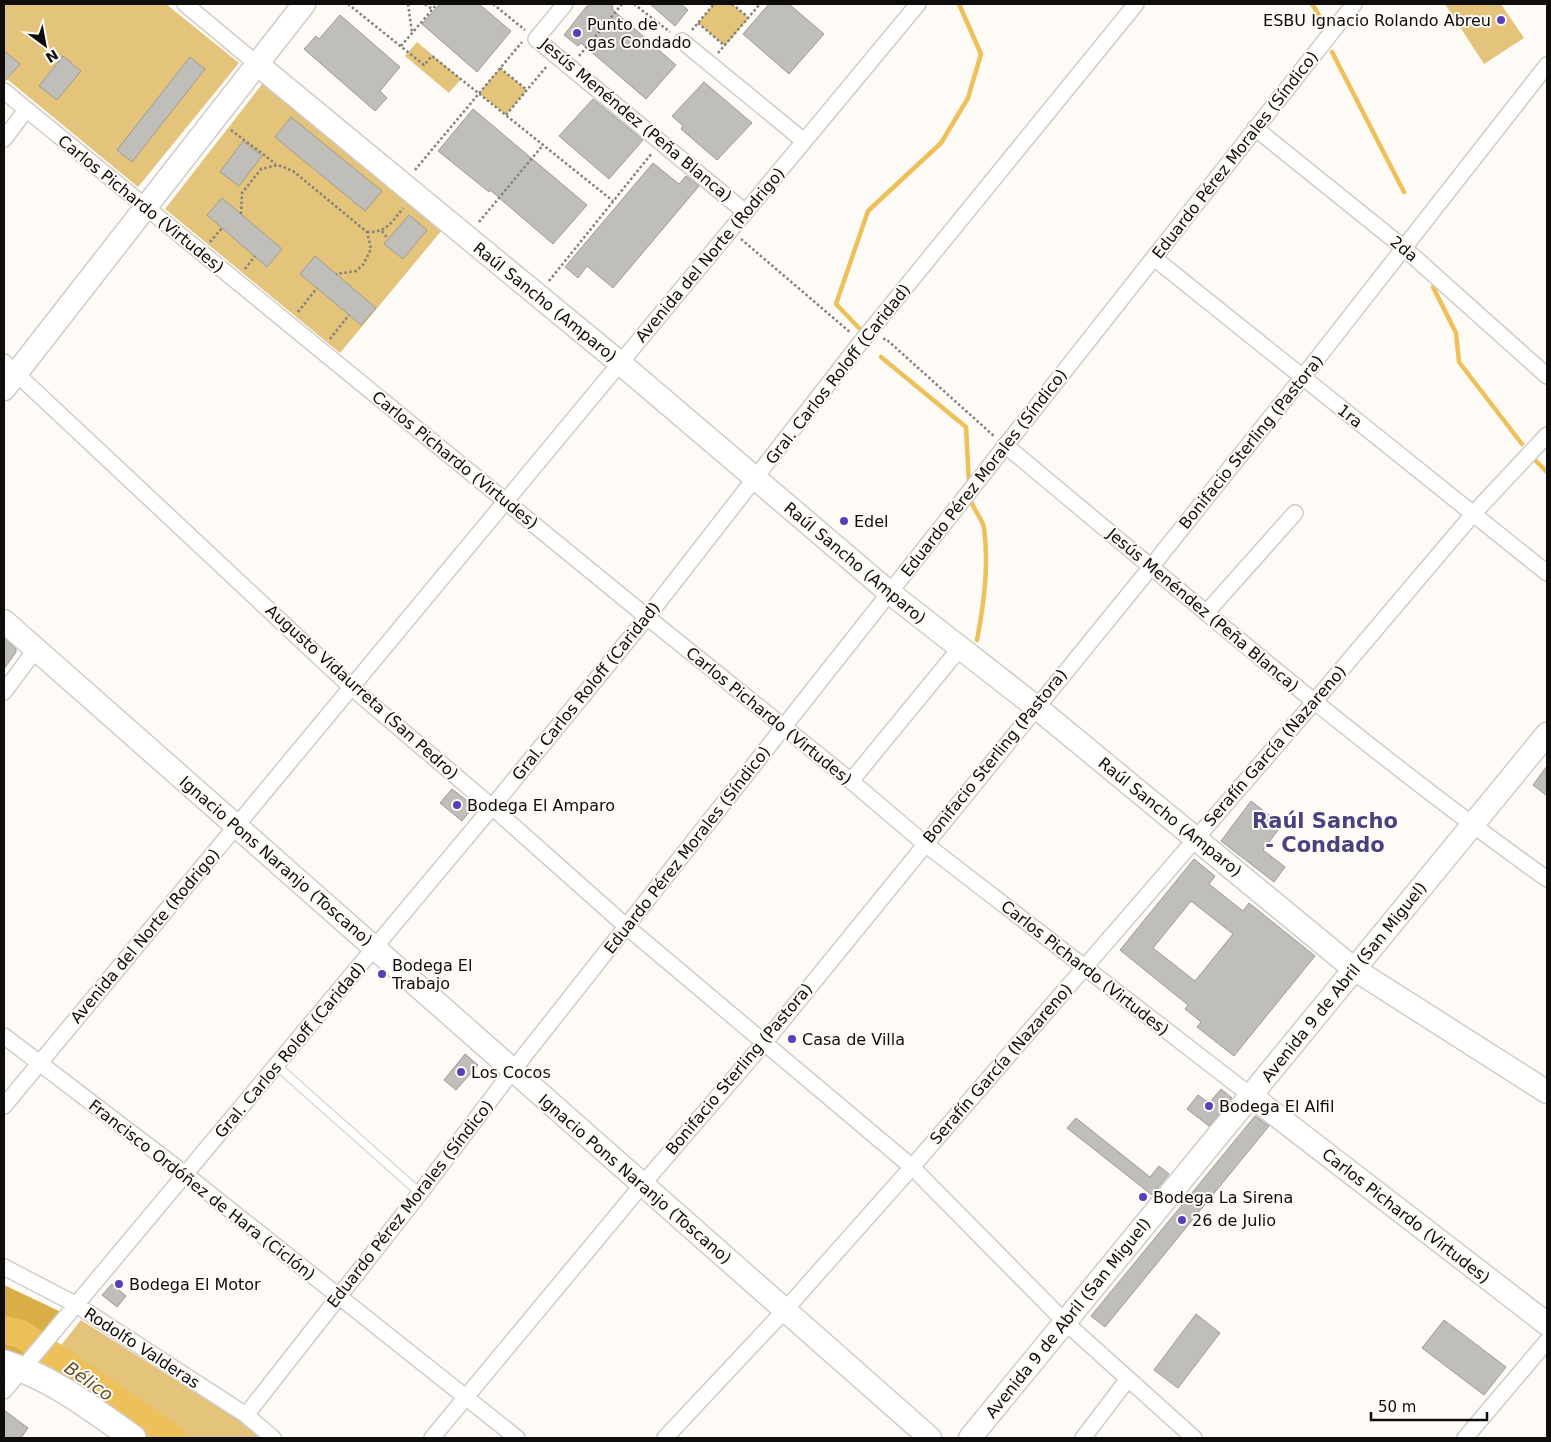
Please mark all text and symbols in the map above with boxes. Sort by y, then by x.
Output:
place label: ESBU Ignacio Rolando Abreu [1263,11,1491,30]
marker: ESBU Ignacio Rolando Abreu [1495,14,1507,26]
place label: Punto de gas Condado [587,15,691,52]
north arrow [20,20,70,70]
marker: Punto de gas Condado [571,27,583,39]
street label: Jesús Menéndez (Peña Blanca) [536,34,736,206]
text: N [43,46,61,66]
street label: Eduardo Pérez Morales (Síndico) [1148,47,1322,263]
street label: Carlos Pichardo (Virtudes) [54,131,228,277]
street label: Avenida del Norte (Rodrigo) [631,164,789,346]
street label: 2da [1386,232,1422,266]
street label: Raúl Sancho (Amparo) [469,238,621,366]
street label: Gral. Carlos Roloff (Caridad) [762,280,914,468]
street label: Bonifacio Sterling (Pastora) [1175,351,1327,533]
street label: Eduardo Pérez Morales (Síndico) [897,365,1071,581]
street label: Carlos Pichardo (Virtudes) [368,387,542,533]
street label: 1ra [1334,400,1366,432]
street label: Raúl Sancho (Amparo) [780,498,930,628]
place label: Edel [854,512,889,531]
marker: Edel [838,515,850,527]
street label: Jesús Menéndez (Peña Blanca) [1103,524,1303,696]
street label: Gral. Carlos Roloff (Caridad) [508,598,664,784]
street label: Augusto Vidaurreta (San Pedro) [262,601,462,783]
street label: Carlos Pichardo (Virtudes) [682,643,856,789]
street label: Serafín García (Nazareno) [1200,662,1350,830]
street label: Bonifacio Sterling (Pastora) [919,665,1071,847]
street label: Eduardo Pérez Morales (Síndico) [600,742,774,958]
street label: Raúl Sancho (Amparo) [1094,753,1246,881]
street label: Ignacio Pons Naranjo (Toscano) [176,772,376,950]
place label: Bodega El Amparo [467,796,615,815]
marker: Bodega El Amparo [451,799,463,811]
district label: Raúl Sancho - Condado [1252,809,1398,857]
street label: Avenida del Norte (Rodrigo) [66,845,224,1027]
street label: Avenida 9 de Abril (San Miguel) [1257,878,1431,1086]
street label: Carlos Pichardo (Virtudes) [997,897,1173,1039]
place label: Bodega El Trabajo [391,956,472,993]
street label: Gral. Carlos Roloff (Caridad) [211,958,369,1142]
marker: Bodega El Trabajo [376,968,388,980]
street label: Bonifacio Sterling (Pastora) [662,979,816,1159]
street label: Serafín García (Nazareno) [926,980,1076,1148]
place label: Casa de Villa [802,1030,905,1049]
marker: Casa de Villa [786,1033,798,1045]
place label: Los Cocos [471,1063,551,1082]
marker: Los Cocos [455,1066,467,1078]
street label: Ignacio Pons Naranjo (Toscano) [535,1090,735,1268]
street label: Francisco Ordóñez de Hara (Ciclón) [85,1096,319,1284]
street label: Eduardo Pérez Morales (Síndico) [323,1096,497,1312]
place label: Bodega El Alfil [1219,1097,1334,1116]
marker: Bodega El Alfil [1203,1100,1215,1112]
street label: Carlos Pichardo (Virtudes) [1318,1145,1494,1287]
place label: Bodega La Sirena [1153,1188,1293,1207]
marker: Bodega La Sirena [1137,1191,1149,1203]
place label: 26 de Julio [1192,1211,1276,1230]
street label: Avenida 9 de Abril (San Miguel) [981,1214,1155,1422]
marker: 26 de Julio [1176,1214,1188,1226]
place label: Bodega El Motor [129,1275,261,1294]
marker: Bodega El Motor [113,1278,125,1290]
street label: Rodolfo Valderas [81,1304,203,1392]
water label: Bélico [61,1357,117,1405]
scale bar [1371,1390,1487,1422]
text: 50 m [1378,1398,1416,1416]

